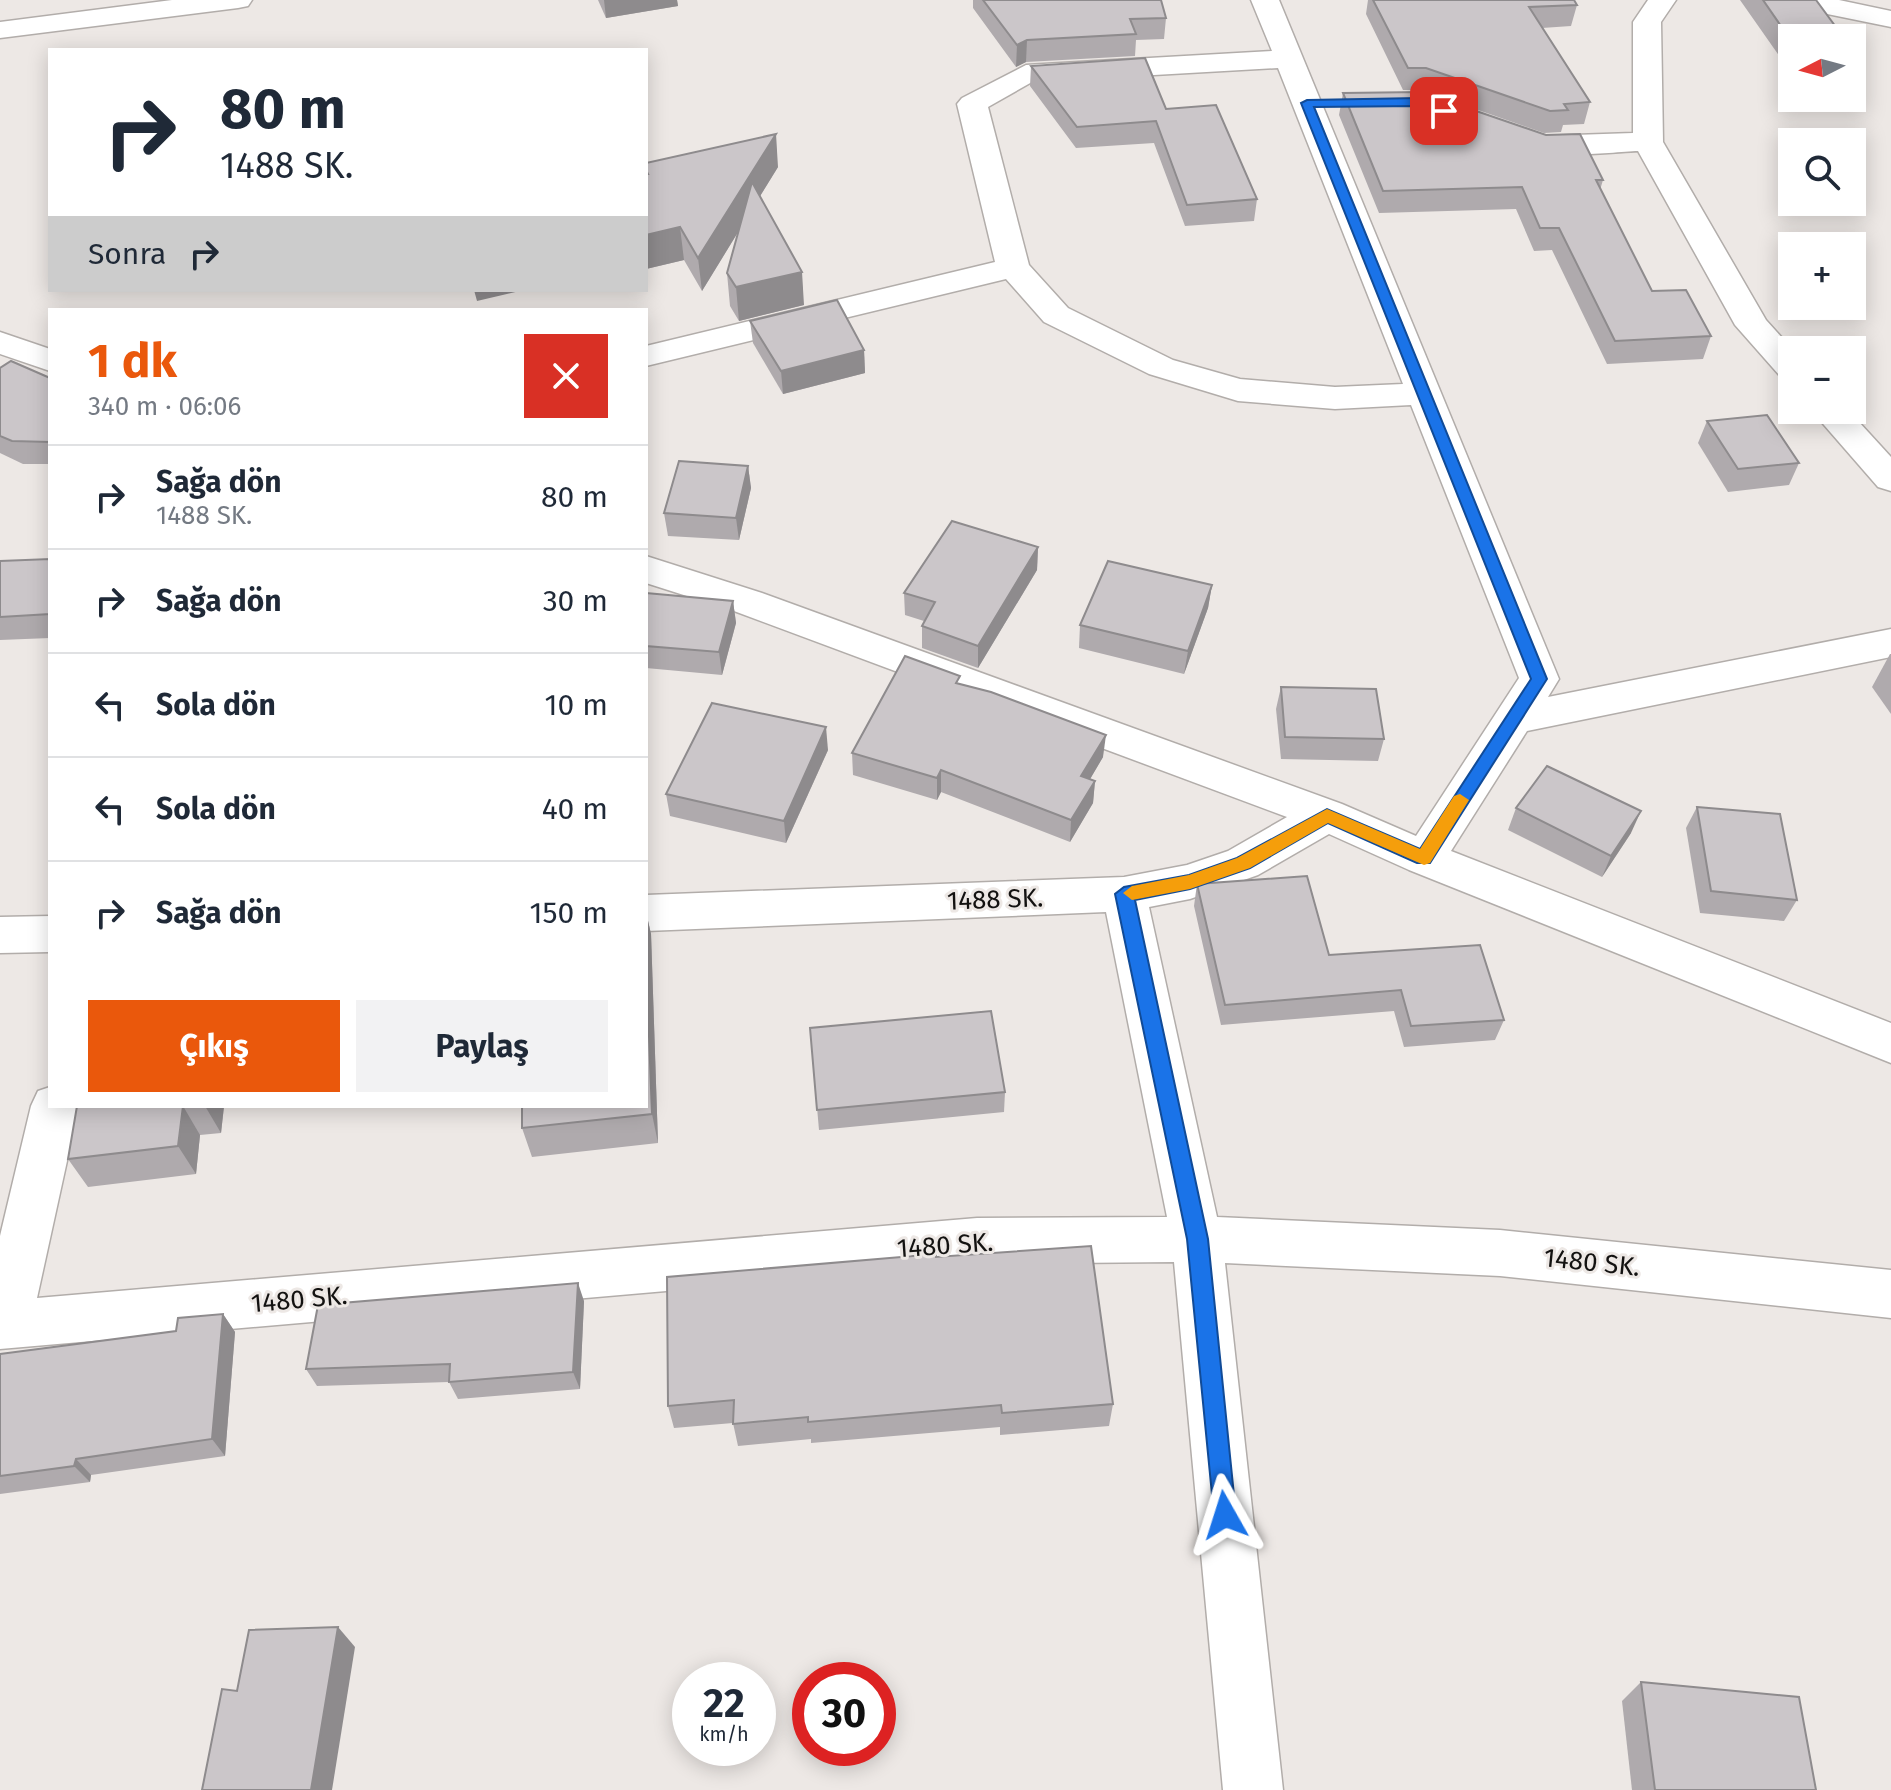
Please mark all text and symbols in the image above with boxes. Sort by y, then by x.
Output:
north arrow [1778,24,1866,112]
map controls [1778,24,1866,424]
text: 80 m [220,76,346,143]
pin [1410,77,1478,145]
icon: right [88,80,192,184]
icon: arrive [1422,89,1466,133]
button: search [1778,128,1866,216]
text: 1488 SK. [220,144,353,188]
icon: right [182,232,226,276]
button: + [1778,232,1866,320]
text: Sonra [88,236,166,272]
text: 1 dk [88,332,177,390]
button: close [524,334,608,418]
button: − [1778,336,1866,424]
text: 340 m · 06:06 [88,391,241,422]
text: Sağa dön [156,464,282,500]
icon: right [88,475,132,519]
text: 80 m [541,479,608,515]
text: 1488 SK. [156,500,252,531]
icon: right [88,579,132,623]
text: Sağa dön [156,583,282,619]
text: 30 m [543,583,608,619]
icon: left [88,683,132,727]
text: Sola dön [156,687,276,723]
text: 10 m [545,687,608,723]
icon: left [88,787,132,831]
text: Sola dön [156,791,276,827]
text: 40 m [542,791,608,827]
street label: 1488 SK. [946,882,1044,917]
icon: right [88,891,132,935]
text: Sağa dön [156,895,282,931]
text: 150 m [530,895,608,931]
button: Çıkış [88,1000,340,1092]
button: Paylaş [356,1000,608,1092]
street label: 1480 SK. [896,1227,994,1264]
street label: 1480 SK. [1542,1242,1642,1283]
street label: 1480 SK. [250,1280,348,1319]
position arrow [1183,1473,1267,1557]
speed limit sign: 30 [792,1662,896,1766]
text: 22 [703,1680,745,1728]
text: km/h [699,1722,749,1746]

